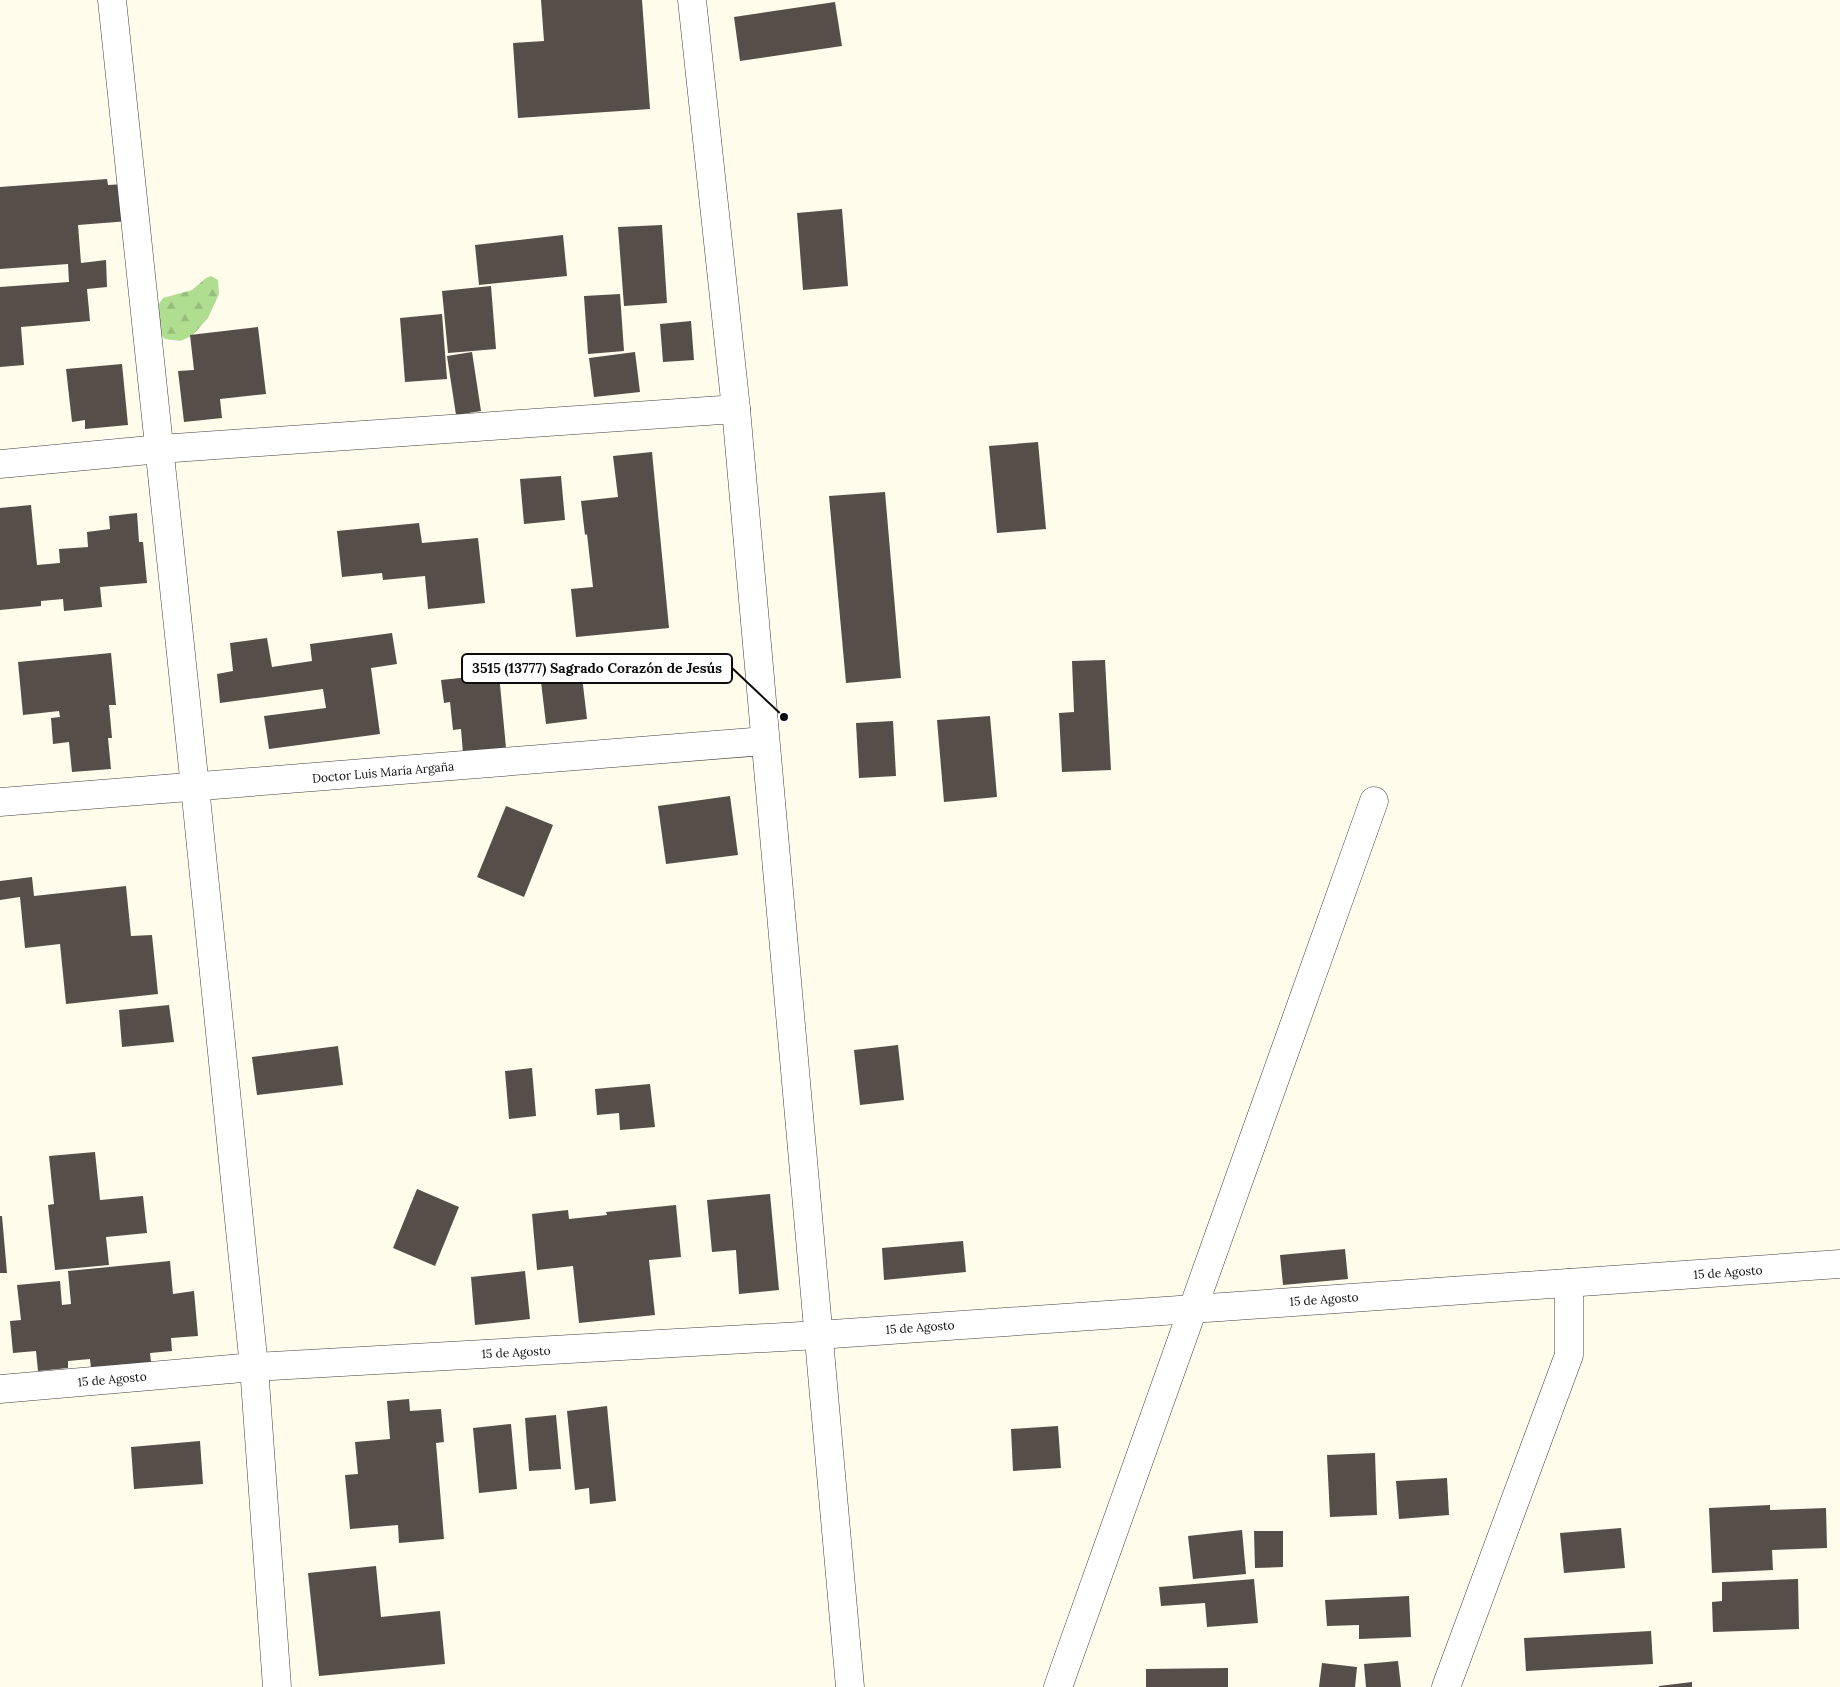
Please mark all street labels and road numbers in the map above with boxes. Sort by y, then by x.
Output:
street label: Doctor Luis María Argaña [311,758,455,786]
street label: 15 de Agosto [1693,1262,1763,1282]
street label: 15 de Agosto [1289,1289,1359,1309]
street label: 15 de Agosto [885,1317,955,1337]
street label: 15 de Agosto [481,1343,551,1361]
street label: 15 de Agosto [77,1369,147,1389]

